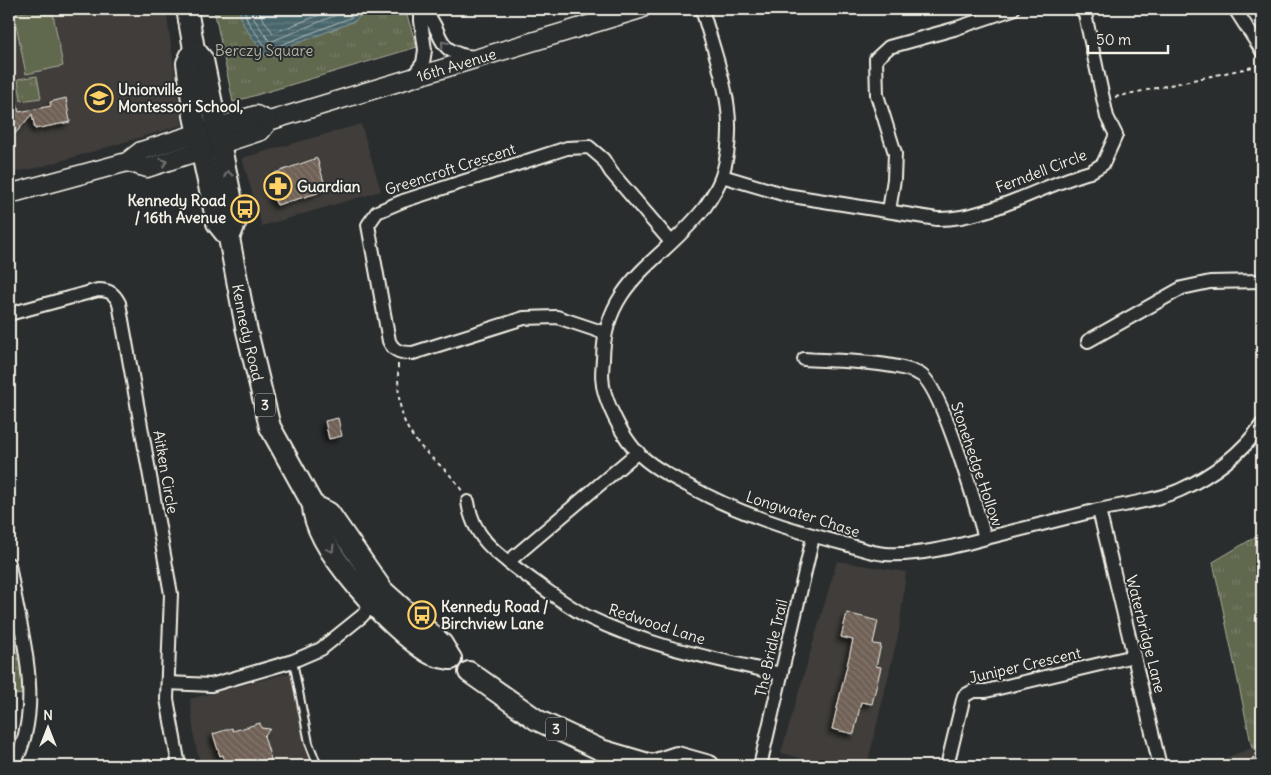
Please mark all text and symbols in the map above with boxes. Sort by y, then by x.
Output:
scale bar [1088,22,1168,54]
text: 50 m [1096,30,1131,49]
park label: Berczy Square [215,41,313,60]
one-way arrow [441,41,450,50]
street label: 16th Avenue [414,44,498,86]
place label: Unionville Montessori School, [118,80,243,116]
school or university icon: Unionville Montessori School, [84,83,114,113]
street label: Greencroft Crescent [382,139,518,199]
street label: Ferndell Circle [993,145,1089,197]
one-way arrow [159,158,168,168]
one-way arrow [223,169,233,178]
pharmacy icon: Guardian [263,171,293,201]
place label: Guardian [297,177,361,196]
place label: Kennedy Road / 16th Avenue [127,191,226,227]
bus stop icon: Kennedy Road / 16th Avenue [230,194,260,224]
street label: Kennedy Road [228,282,268,383]
road number: 3 [255,394,275,416]
street label: Stonehedge Hollow [947,399,1007,529]
street label: Aitken Circle [149,429,183,515]
street label: Longwater Chase [744,487,862,541]
one-way arrow [325,544,335,553]
street label: Waterbridge Lane [1122,573,1170,695]
place label: Kennedy Road / Birchview Lane [441,597,549,633]
street label: The Bridle Trail [751,597,791,699]
street label: Redwood Lane [606,599,708,649]
bus stop icon: Kennedy Road / Birchview Lane [407,600,437,630]
street label: Juniper Crescent [967,643,1083,687]
north arrow [22,702,72,752]
text: N [43,706,53,724]
road number: 3 [546,718,566,741]

